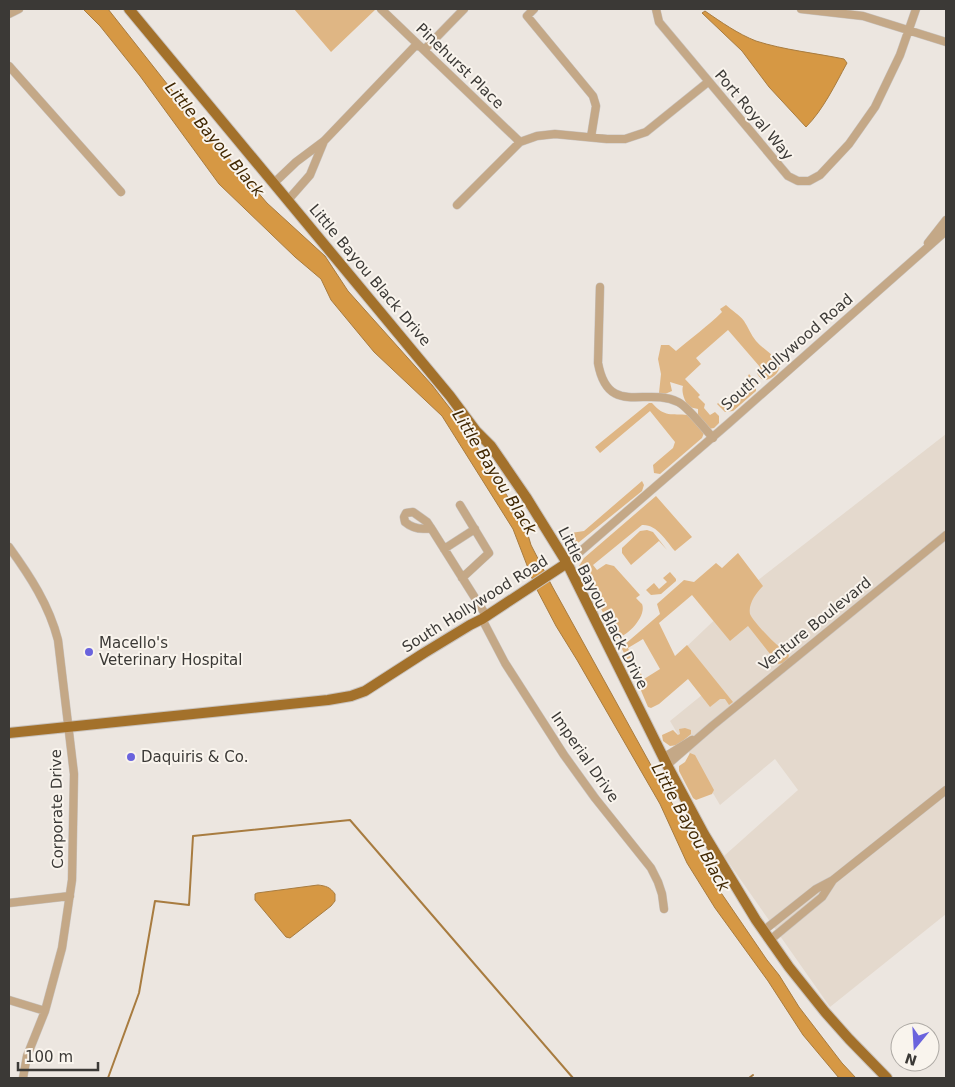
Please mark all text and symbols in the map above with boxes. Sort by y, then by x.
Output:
street label: Pinehurst Place [412,20,508,112]
street label: Port Royal Way [711,66,797,164]
water label: Little Bayou Black [161,78,269,201]
street label: Little Bayou Black Drive [305,200,435,350]
street label: South Hollywood Road [717,290,857,414]
water label: Little Bayou Black [448,406,541,539]
street label: Little Bayou Black Drive [554,524,652,692]
street label: South Hollywood Road [399,552,551,656]
street label: Venture Boulevard [755,573,875,675]
place label: Macello's Veterinary Hospital [99,634,242,669]
marker: Macello's Veterinary Hospital [83,646,95,658]
street label: Imperial Drive [547,708,623,806]
place label: Daquiris & Co. [141,748,248,766]
street label: Corporate Drive [47,749,67,869]
marker: Daquiris & Co. [125,751,137,763]
water label: Little Bayou Black [647,760,734,895]
north arrow [890,1022,940,1072]
scale bar [18,1040,98,1072]
text: 100 m [25,1048,73,1066]
text: N [903,1050,919,1069]

